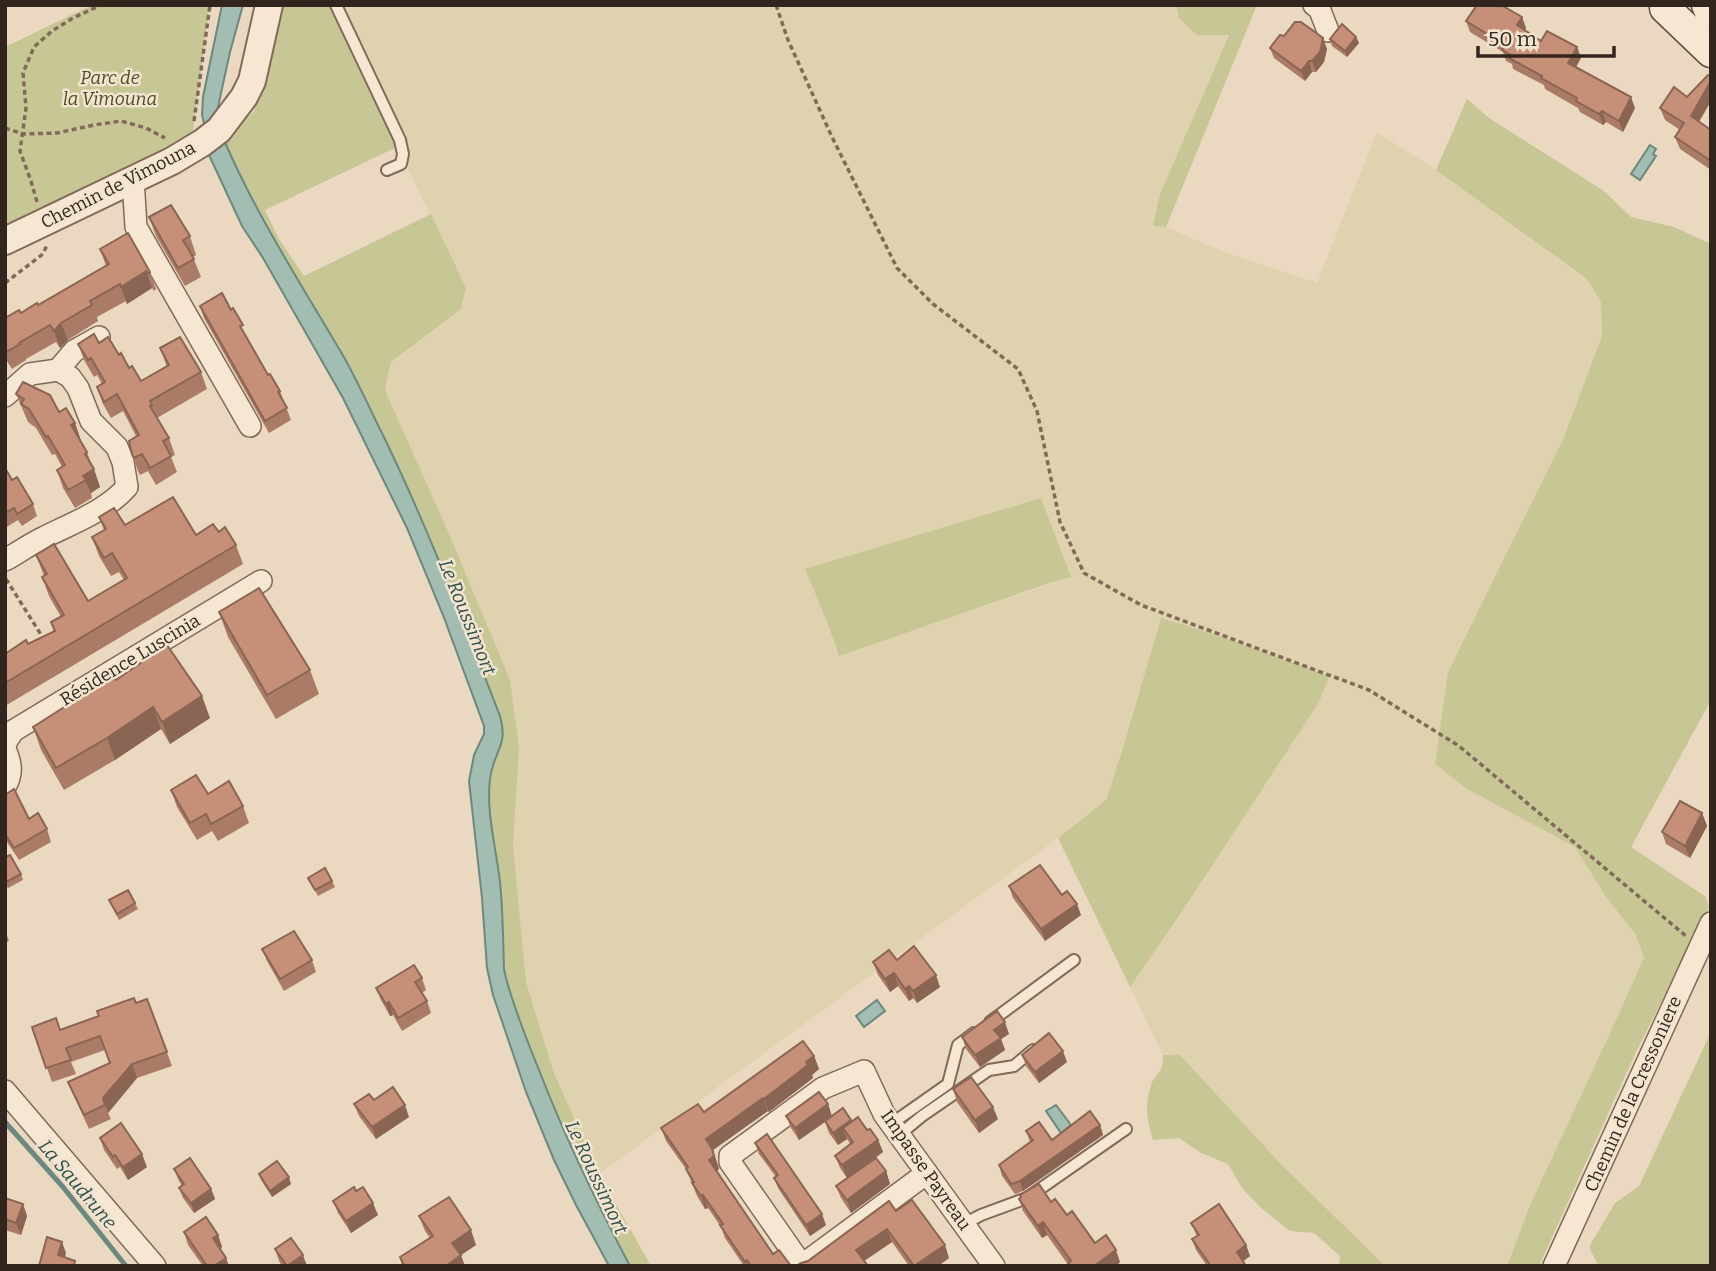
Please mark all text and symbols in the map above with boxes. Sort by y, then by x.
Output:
scale bar [1478,14,1614,58]
text: 50 m [1488,26,1537,52]
park label: Parc de la Vimouna [63,67,157,110]
street label: Chemin de Vimouna [37,136,199,234]
water label: Le Roussimort [434,556,501,679]
street label: Résidence Luscinia [56,609,204,711]
street label: Chemin de la Cressoniere [1580,993,1686,1195]
street label: Impasse Payreau [876,1105,976,1235]
water label: Le Roussimort [560,1117,633,1238]
water label: La Saudrune [34,1135,122,1234]

